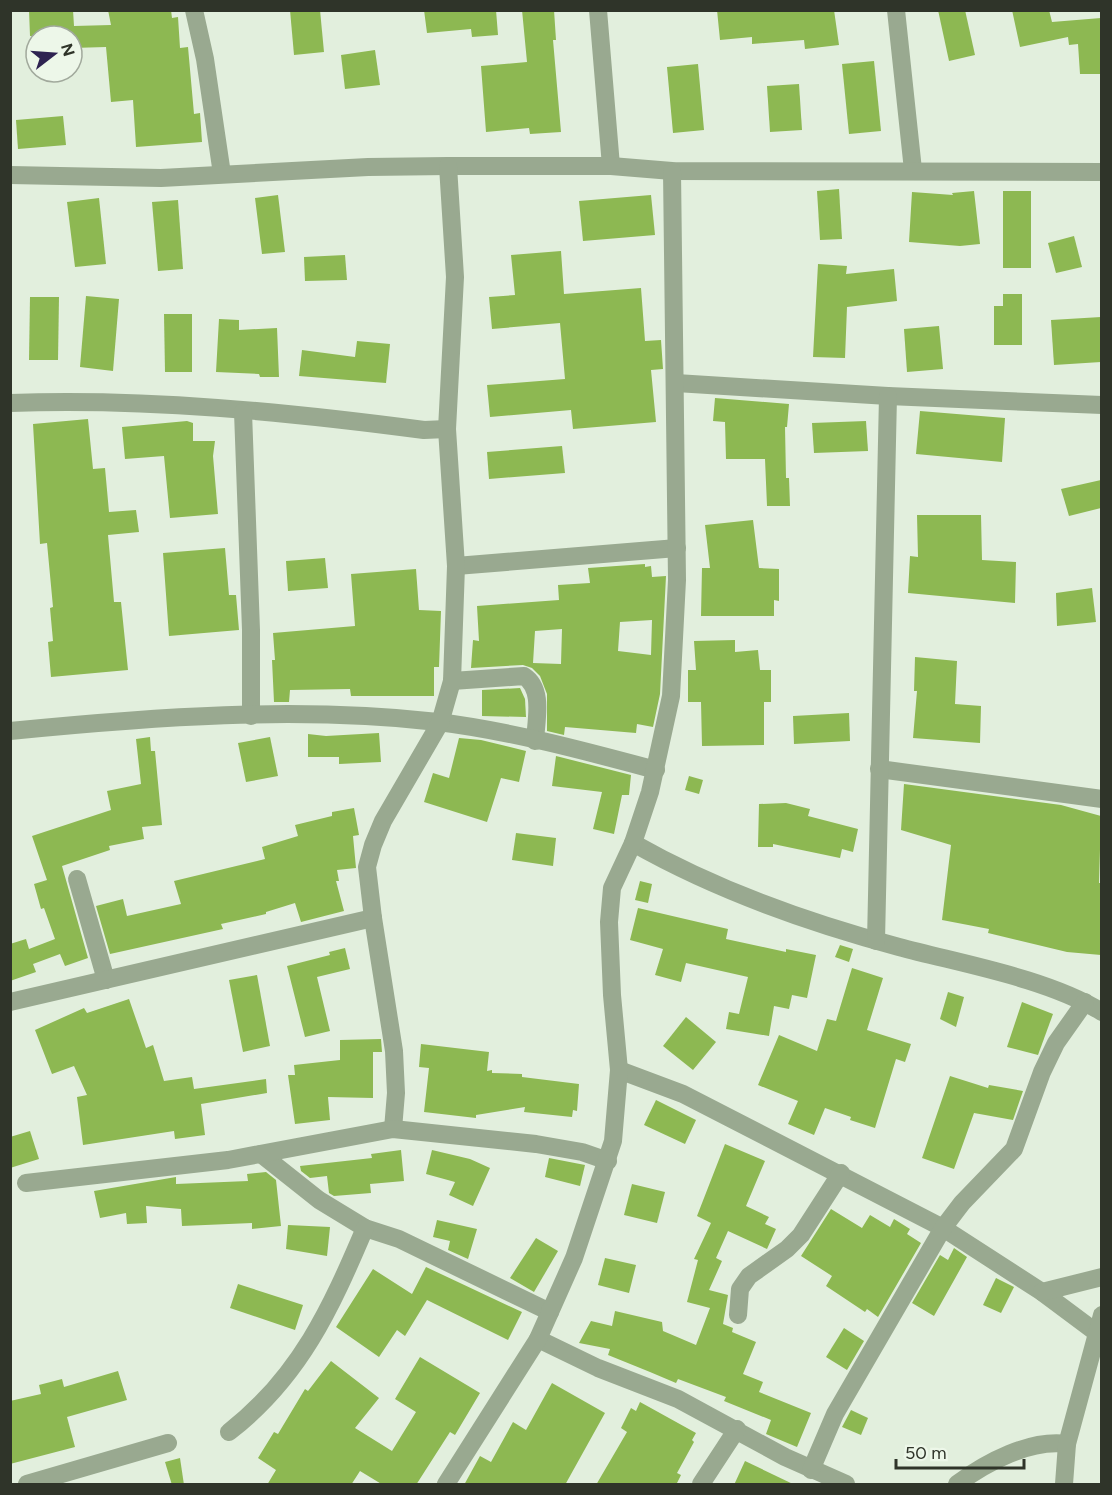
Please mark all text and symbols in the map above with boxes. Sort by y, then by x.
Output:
north arrow [24,24,84,84]
text: N [57,41,79,58]
scale bar [896,1432,1024,1470]
text: 50 m [905,1442,947,1464]

